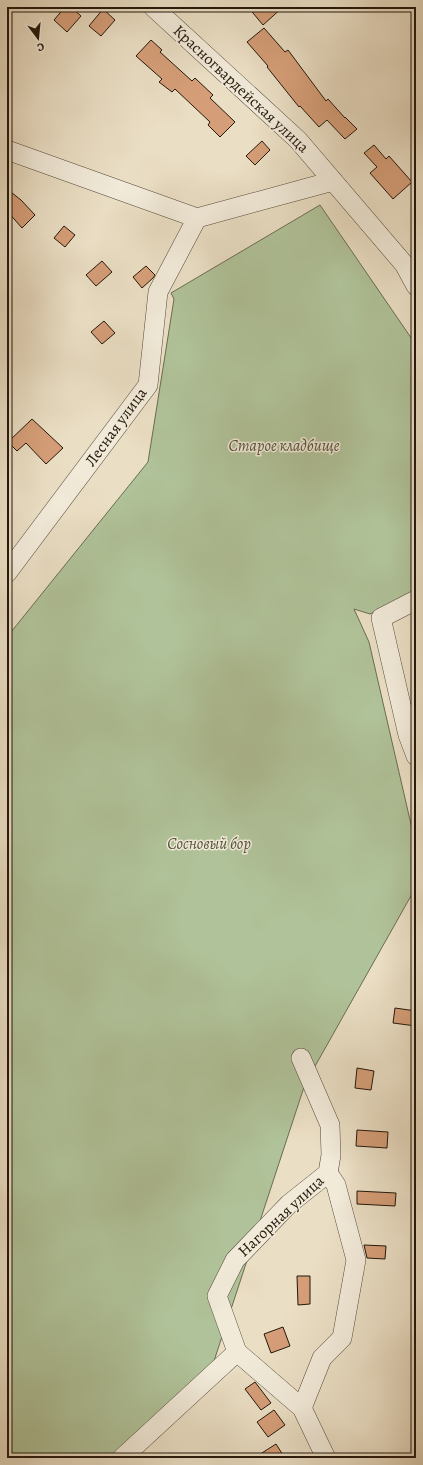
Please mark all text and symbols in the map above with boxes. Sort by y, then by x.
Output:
north arrow [18,18,58,58]
street label: Красногвардейская улица [168,20,314,158]
text: С [35,39,46,55]
street label: Лесная улица [80,383,153,471]
park label: Старое кладбище [229,435,340,457]
park label: Сосновый бор [167,833,251,855]
street label: Нагорная улица [233,1170,329,1262]

